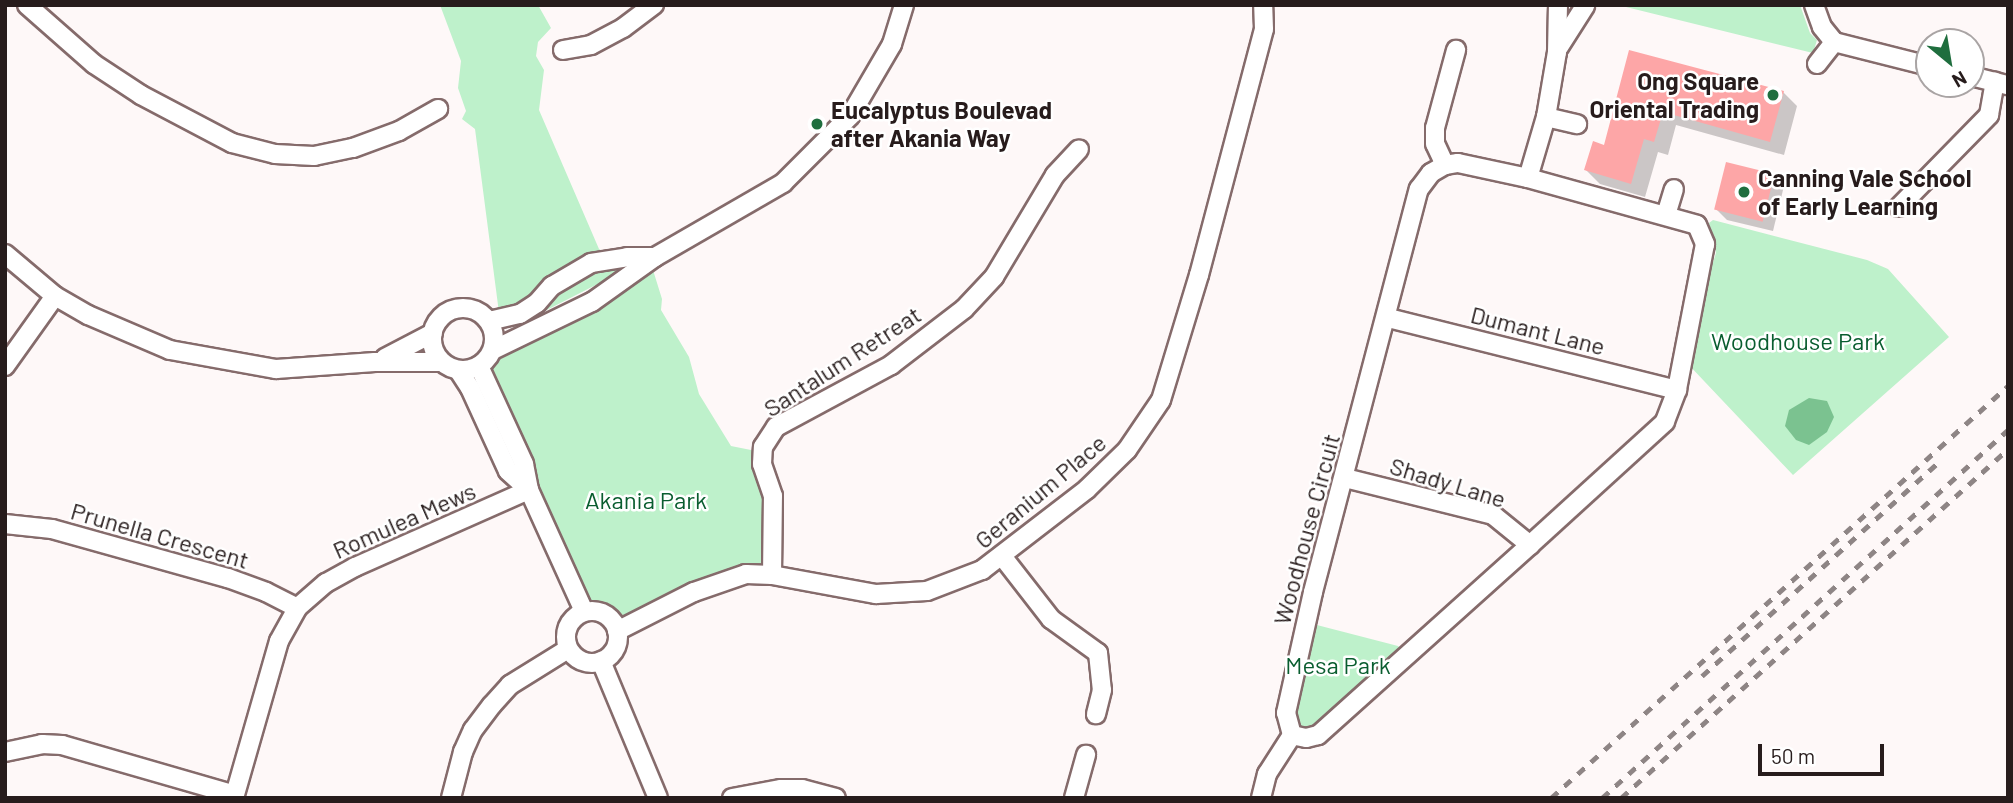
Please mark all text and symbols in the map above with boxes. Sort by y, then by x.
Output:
north arrow [1915,28,1985,98]
place label: Ong Square Oriental Trading [1590,67,1759,123]
text: N [1949,67,1971,93]
marker: Ong Square Oriental Trading [1765,87,1781,103]
place label: Eucalyptus Boulevad after Akania Way [831,96,1052,152]
marker: Eucalyptus Boulevad after Akania Way [809,116,825,132]
place label: Canning Vale School of Early Learning [1758,164,1972,220]
marker: Canning Vale School of Early Learning [1736,184,1752,200]
street label: Dumant Lane [1468,299,1608,361]
street label: Santalum Retreat [758,300,926,422]
park label: Woodhouse Park [1711,327,1885,355]
street label: Geranium Place [969,428,1111,554]
street label: Woodhouse Circuit [1267,430,1345,628]
street label: Shady Lane [1387,451,1509,513]
street label: Romulea Mews [328,476,480,564]
park label: Akania Park [585,486,707,514]
street label: Prunella Crescent [68,496,252,574]
park label: Mesa Park [1285,651,1391,679]
scale bar [1761,730,1887,774]
text: 50 m [1771,743,1815,768]

